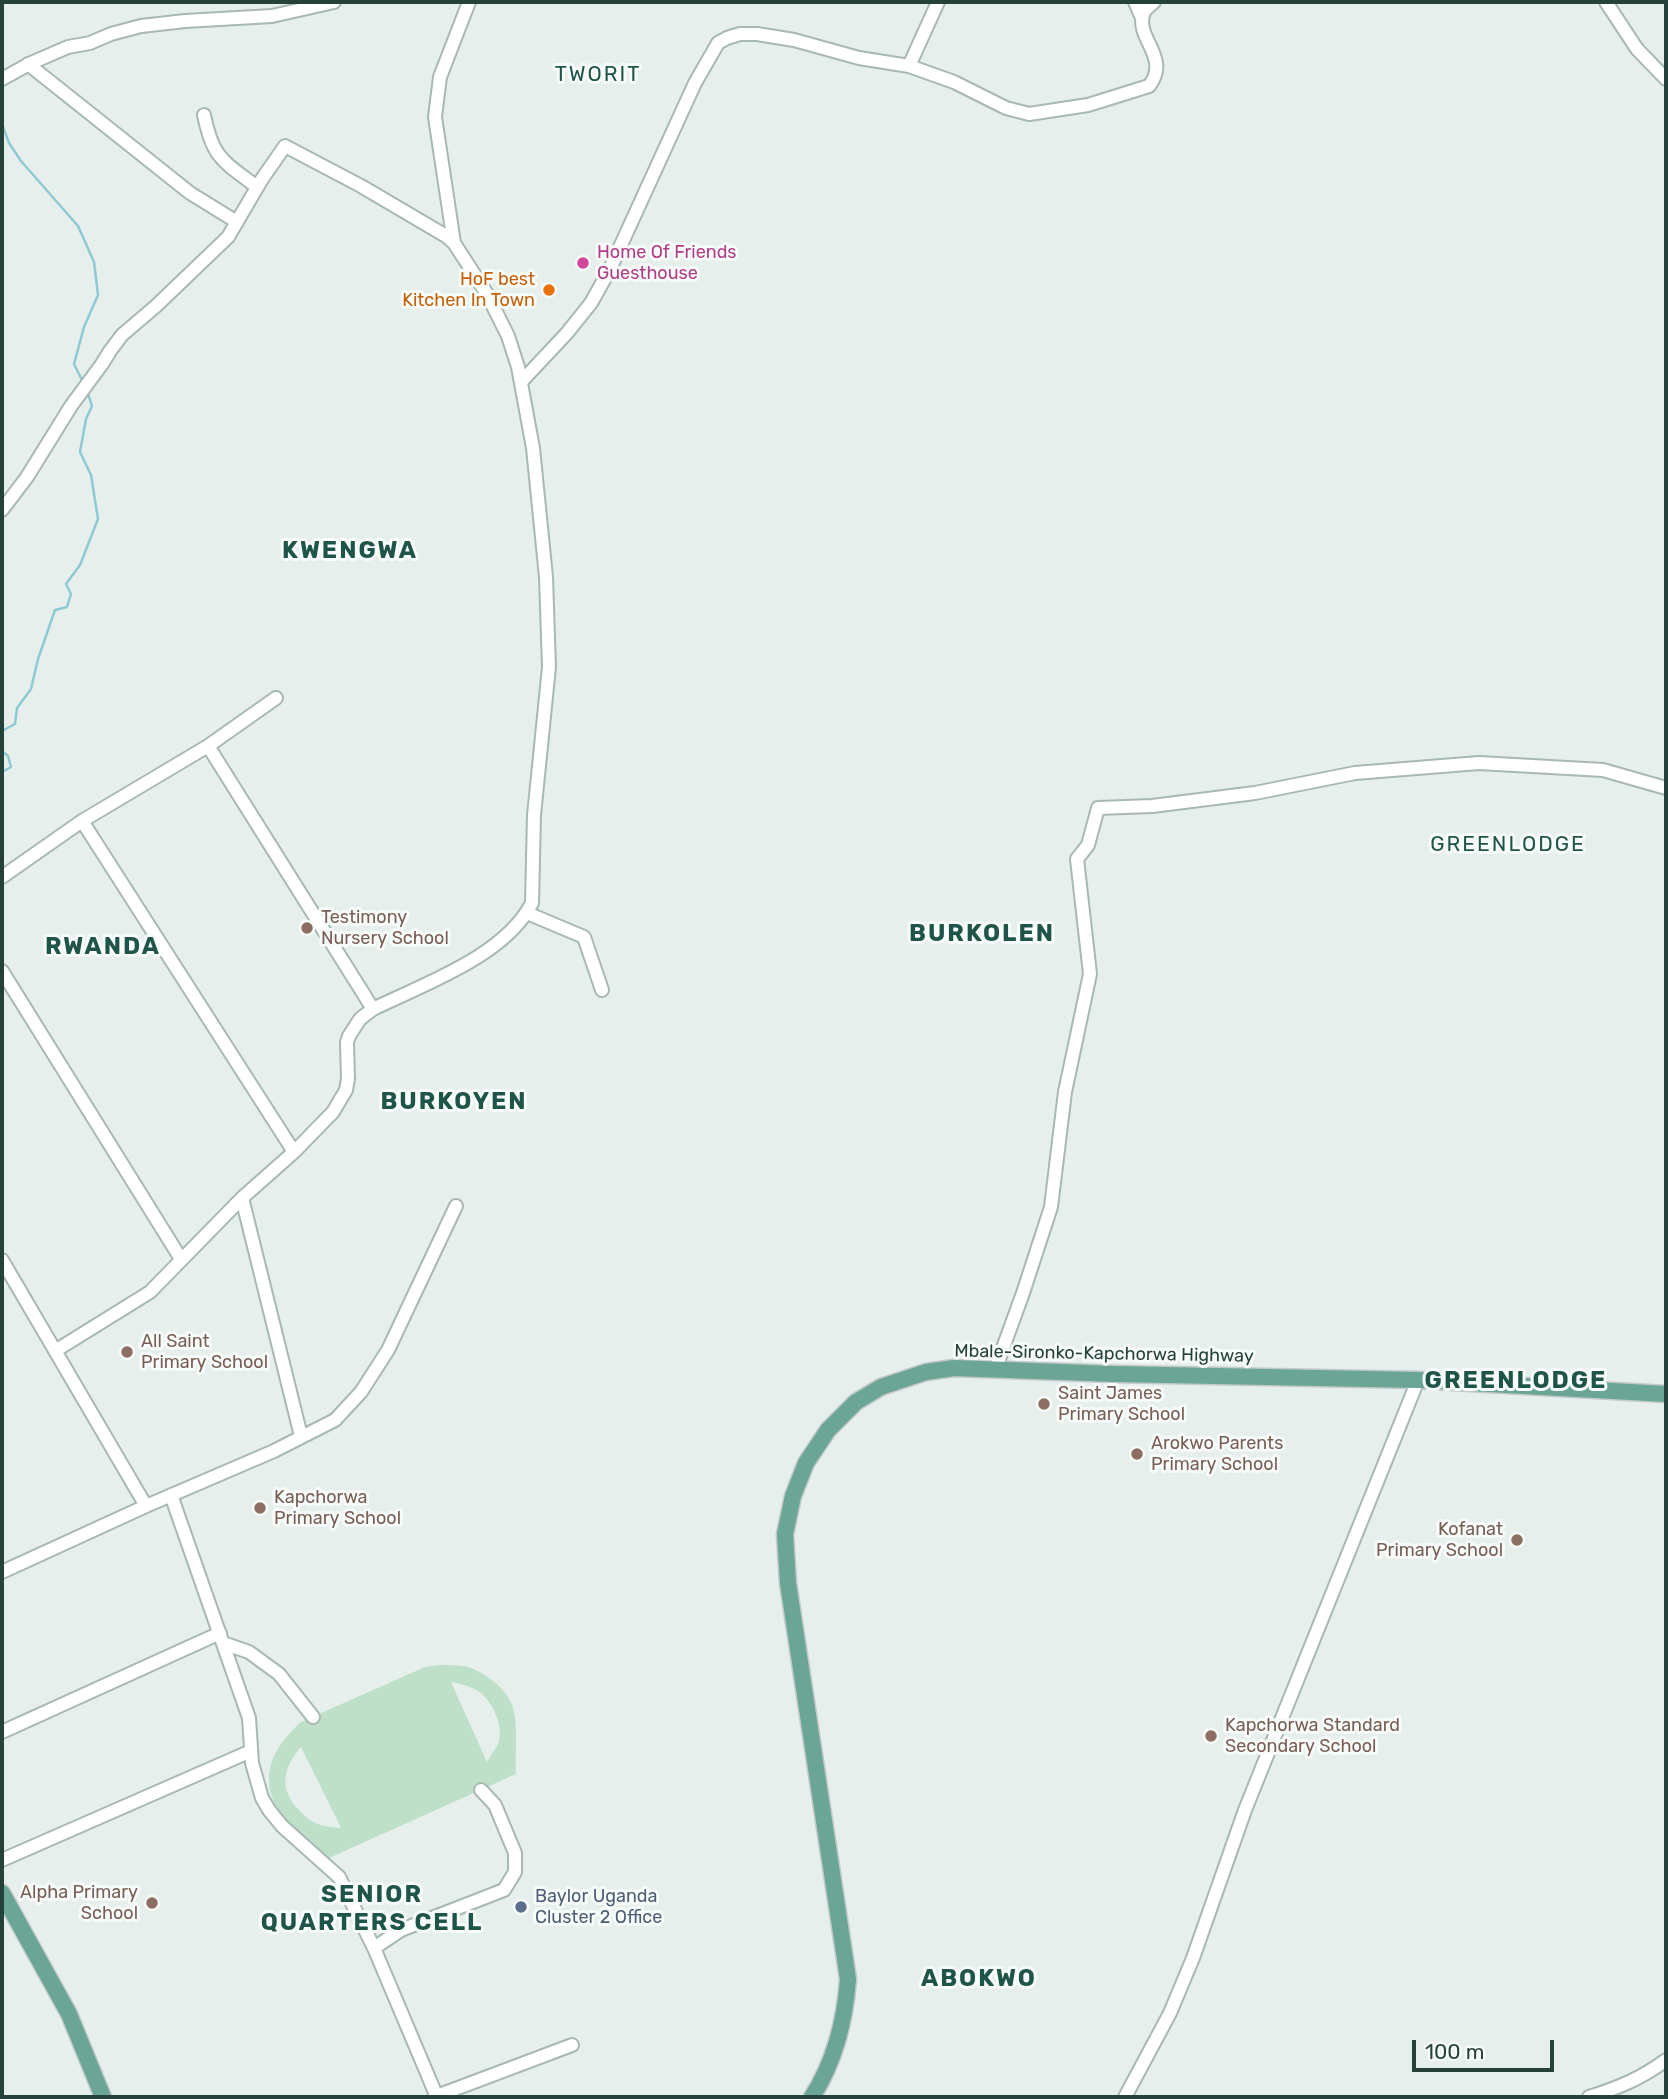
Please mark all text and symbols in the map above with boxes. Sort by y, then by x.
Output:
district label: TWORIT [555,62,641,88]
place label: Home Of Friends Guesthouse [597,242,737,284]
marker: Home Of Friends Guesthouse [575,255,591,271]
place label: HoF best Kitchen In Town [402,269,535,312]
marker: HoF best Kitchen In Town [541,282,557,298]
district label: KWENGWA [283,537,417,565]
district label: GREENLODGE [1432,832,1584,858]
place label: Testimony Nursery School [321,907,449,950]
marker: Testimony Nursery School [299,920,315,936]
district label: BURKOLEN [910,920,1054,948]
district label: RWANDA [46,933,160,961]
district label: BURKOYEN [381,1088,527,1116]
place label: All Saint Primary School [141,1331,268,1374]
street label: Mbale-Sironko-Kapchorwa Highway [954,1341,1254,1367]
marker: All Saint Primary School [119,1344,135,1360]
district label: GREENLODGE [1426,1367,1606,1395]
place label: Saint James Primary School [1058,1383,1185,1426]
marker: Saint James Primary School [1036,1396,1052,1412]
place label: Arokwo Parents Primary School [1151,1433,1283,1476]
marker: Arokwo Parents Primary School [1129,1446,1145,1462]
place label: Kapchorwa Primary School [274,1487,401,1530]
marker: Kapchorwa Primary School [252,1500,268,1516]
place label: Kofanat Primary School [1376,1519,1503,1562]
marker: Kofanat Primary School [1509,1532,1525,1548]
place label: Kapchorwa Standard Secondary School [1225,1715,1400,1758]
marker: Kapchorwa Standard Secondary School [1203,1728,1219,1744]
district label: SENIOR QUARTERS CELL [262,1881,482,1937]
place label: Alpha Primary School [20,1882,138,1924]
place label: Baylor Uganda Cluster 2 Office [535,1886,662,1928]
marker: Alpha Primary School [144,1895,160,1911]
marker: Baylor Uganda Cluster 2 Office [513,1899,529,1915]
district label: ABOKWO [922,1965,1036,1993]
scale bar [1416,2025,1558,2070]
text: 100 m [1425,2039,1484,2064]

